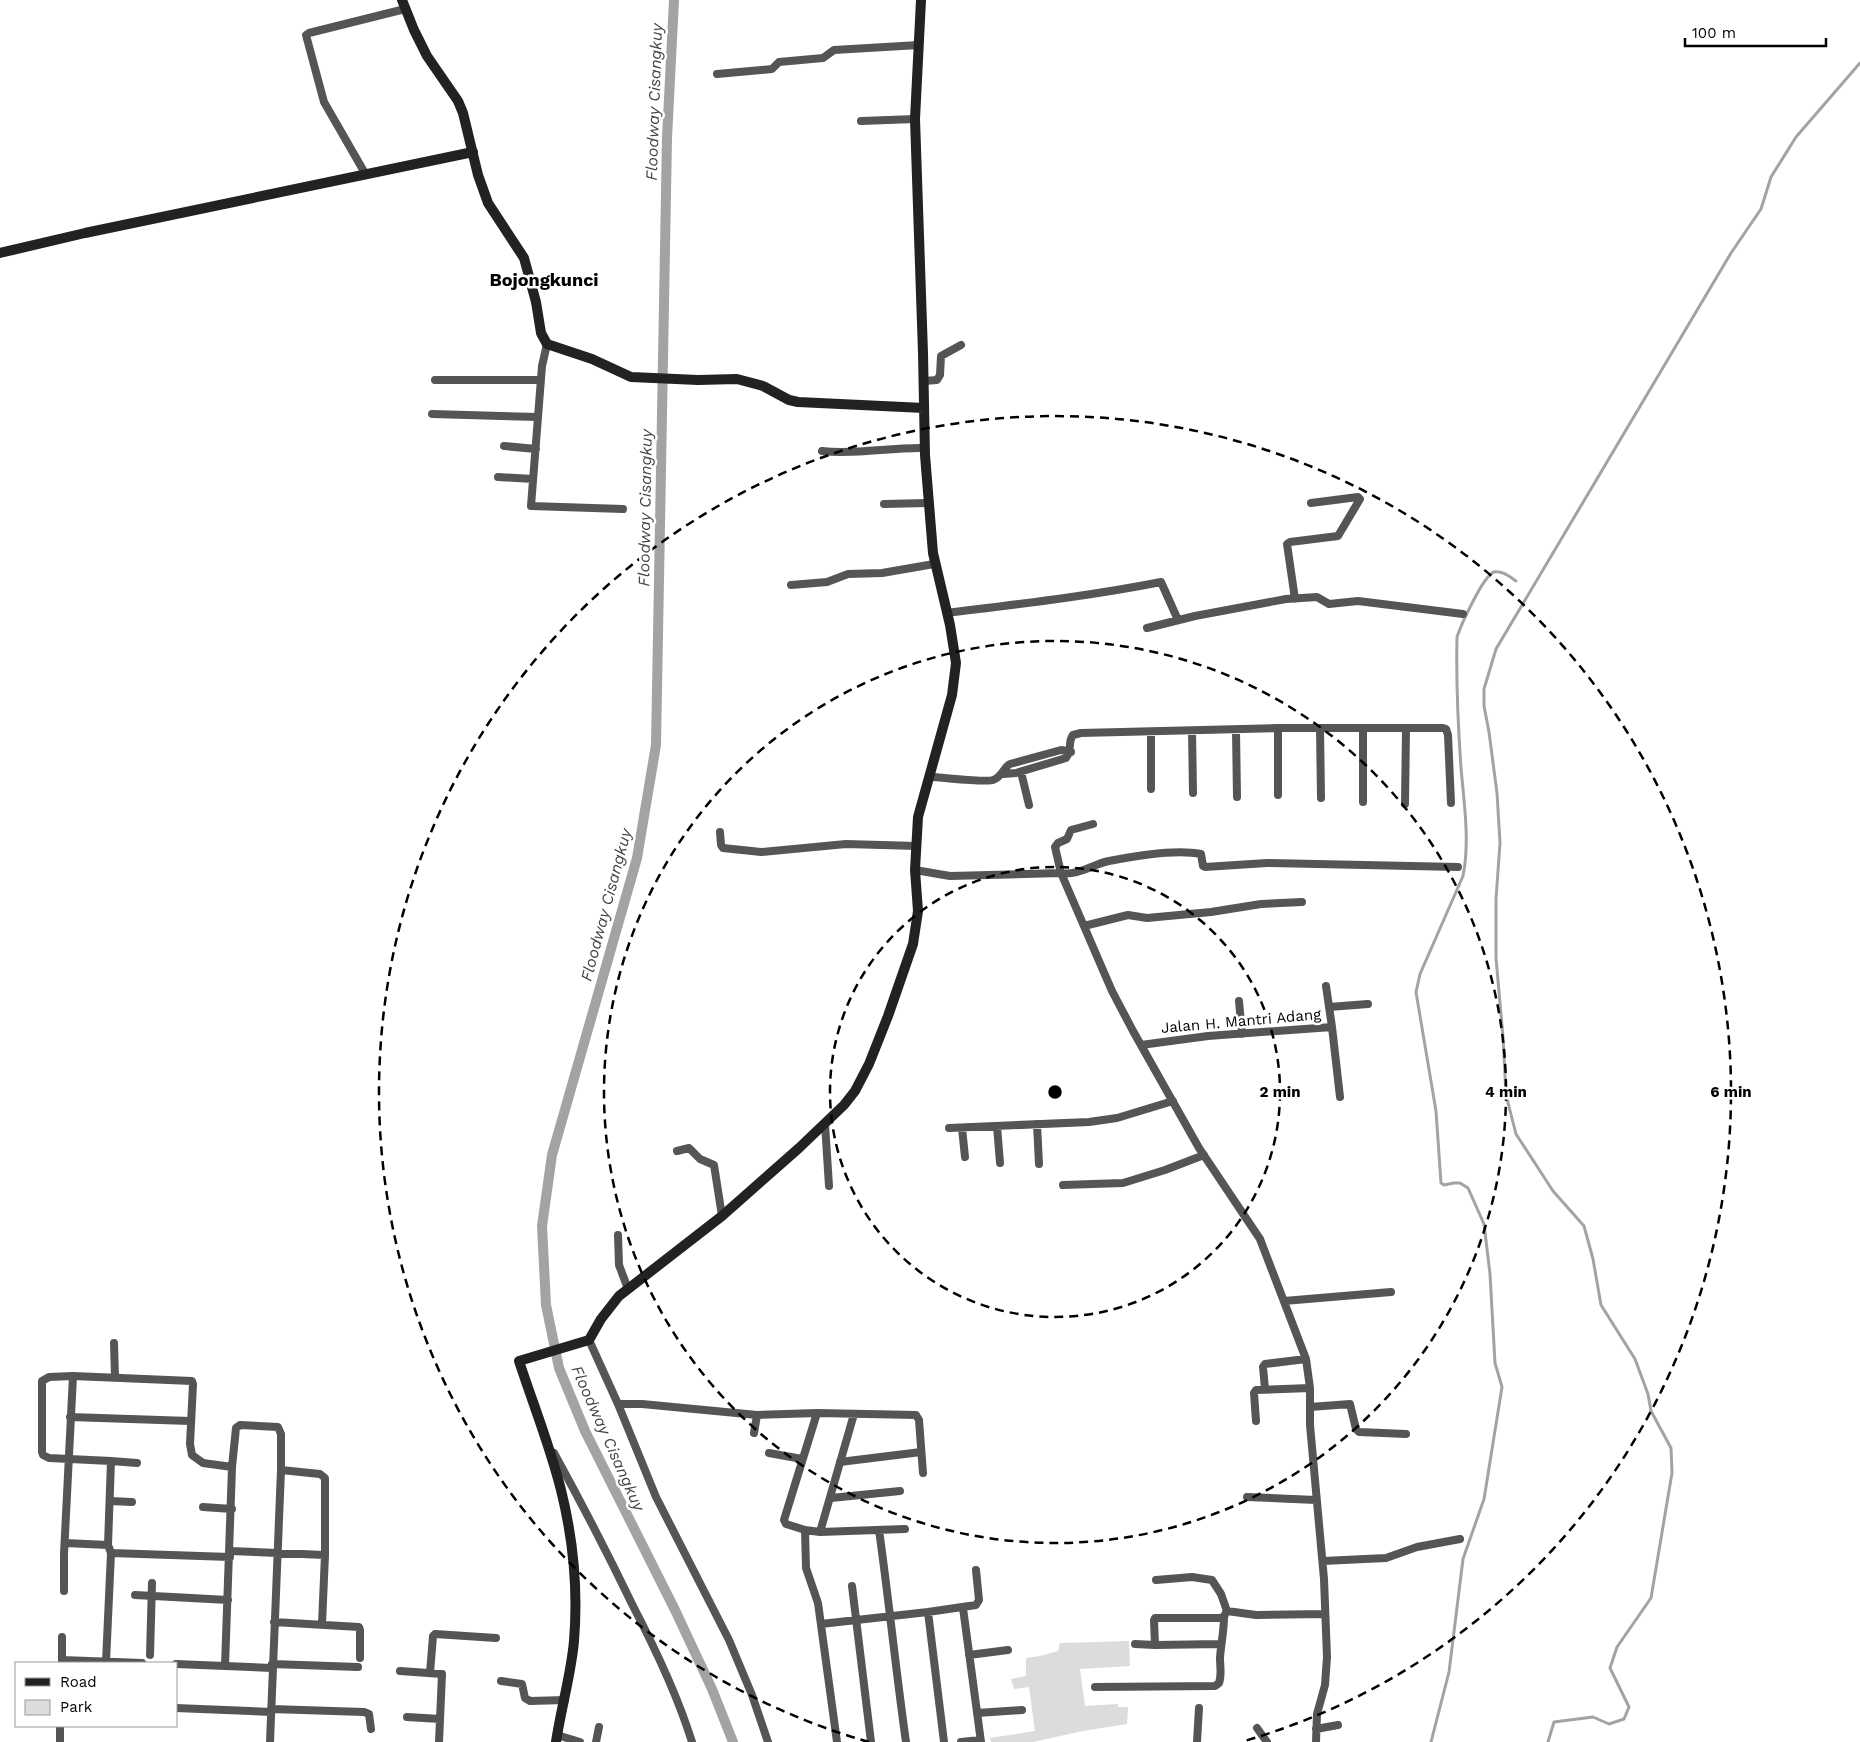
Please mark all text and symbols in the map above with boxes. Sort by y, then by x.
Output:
scale bar [1685,15,1826,47]
water label: Floodway Cisangkuy [642,22,666,181]
text: 100 m [1692,24,1736,42]
district label: Bojongkunci [489,269,599,290]
water label: Floodway Cisangkuy [634,428,656,587]
water label: Floodway Cisangkuy [576,826,636,983]
street label: Jalan H. Mantri Adang [1160,1005,1322,1037]
centre of rings [1046,1083,1064,1101]
text: 2 min [1259,1083,1301,1101]
text: 4 min [1485,1083,1527,1101]
text: 6 min [1710,1083,1752,1101]
water label: Floodway Cisangkuy [567,1362,649,1515]
legend [15,1662,178,1727]
text: Road [60,1673,97,1691]
text: Park [60,1698,93,1716]

